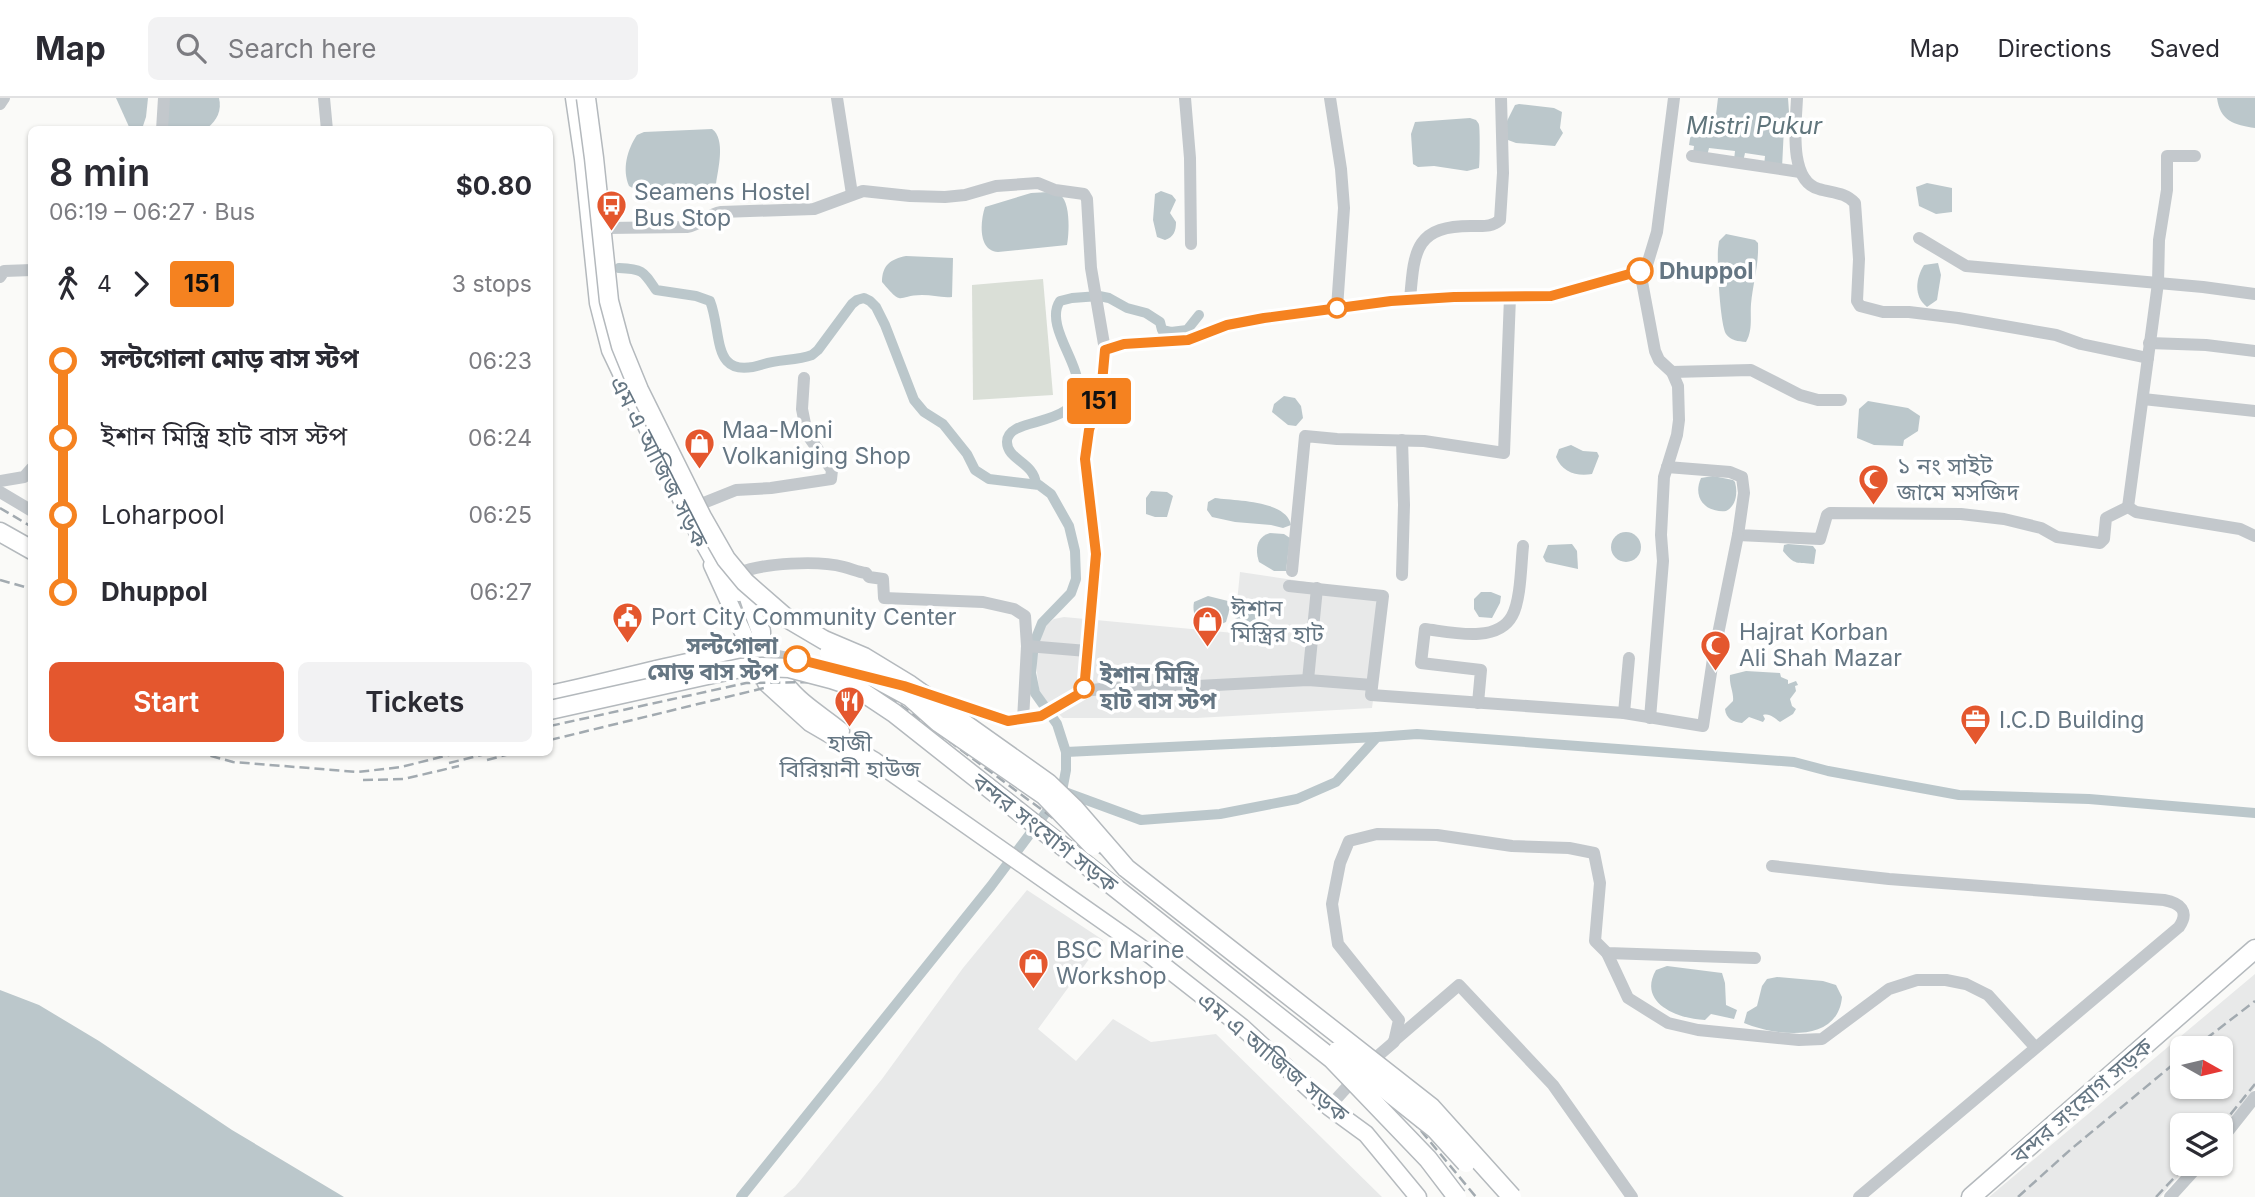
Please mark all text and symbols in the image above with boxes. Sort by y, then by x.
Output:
search box [148,17,638,80]
text: Map [35,28,106,68]
icon: search [172,29,210,67]
text: Search here [228,33,376,64]
text: Map [1910,34,1959,63]
text: Directions [1997,34,2112,63]
text: Saved [2150,34,2220,63]
water label: Mistri Pukur [1686,111,1823,140]
text: 8 min [49,149,150,195]
text: $0.80 [456,170,532,201]
place label: Seamens Hostel Bus Stop [634,178,810,232]
bus stop icon: Seamens Hostel Bus Stop [594,188,628,232]
text: 06:19 – 06:27 · Bus [49,198,255,226]
place label: Dhuppol [1659,257,1754,285]
marker: Dhuppol [1627,258,1653,284]
icon: walk [49,265,87,303]
icon: forward [122,265,160,303]
text: 151 [184,269,220,298]
text: 4 [97,270,112,298]
text: 3 stops [452,270,532,298]
unlabelled marker [1327,298,1347,318]
text: সল্টগোলা মোড় বাস স্টপ [101,343,359,374]
text: 06:23 [468,347,532,375]
street label: এম এ আজিজ সড়ক [604,372,715,553]
line badge: 151 [1059,378,1139,424]
text: 151 [1081,386,1117,415]
place label: Maa-Moni Volkaniging Shop [722,416,911,470]
text: ইশান মিস্ত্রি হাট বাস স্টপ [101,420,347,451]
text: 06:24 [468,424,532,452]
shop icon: Maa-Moni Volkaniging Shop [682,426,716,470]
place label: ১ নং সাইট জামে মসজিদ [1896,452,2019,506]
mosque icon: ১ নং সাইট জামে মসজিদ [1857,462,1891,506]
text: Loharpool [101,499,225,530]
text: 06:25 [469,501,532,529]
text: Dhuppol [101,576,208,607]
text: 06:27 [470,578,532,606]
place label: ঈশান মিস্ত্রির হাট [1230,594,1324,648]
public building icon: Port City Community Center [611,600,645,644]
place label: Port City Community Center [651,603,957,631]
shop icon: ঈশান মিস্ত্রির হাট [1191,604,1225,648]
place label: Hajrat Korban Ali Shah Mazar [1739,618,1902,672]
mosque icon: Hajrat Korban Ali Shah Mazar [1699,628,1733,672]
place label: সল্টগোলা মোড় বাস স্টপ [647,632,779,686]
marker: সল্টগোলা মোড় বাস স্টপ [784,646,810,672]
place label: ইশান মিস্ত্রি হাট বাস স্টপ [1099,661,1217,715]
button: Start [49,662,284,742]
button: Tickets [298,662,532,742]
marker: ইশান মিস্ত্রি হাট বাস স্টপ [1074,678,1094,698]
restaurant icon: হাজী বিরিয়ানী হাউজ [833,685,867,729]
office icon: I.C.D Building [1959,703,1993,747]
place label: I.C.D Building [1999,706,2144,734]
place label: হাজী বিরিয়ানী হাউজ [778,729,922,783]
street label: বন্দর সংযোগ সড়ক [966,767,1124,899]
place label: BSC Marine Workshop [1056,936,1184,990]
shop icon: BSC Marine Workshop [1016,946,1050,990]
street label: এম এ আজিজ সড়ক [1192,986,1355,1129]
street label: বন্দর সংযোগ সড়ক [2005,1032,2158,1170]
north arrow [2170,1036,2233,1099]
map controls [2170,1036,2233,1176]
button: layers [2170,1113,2233,1176]

